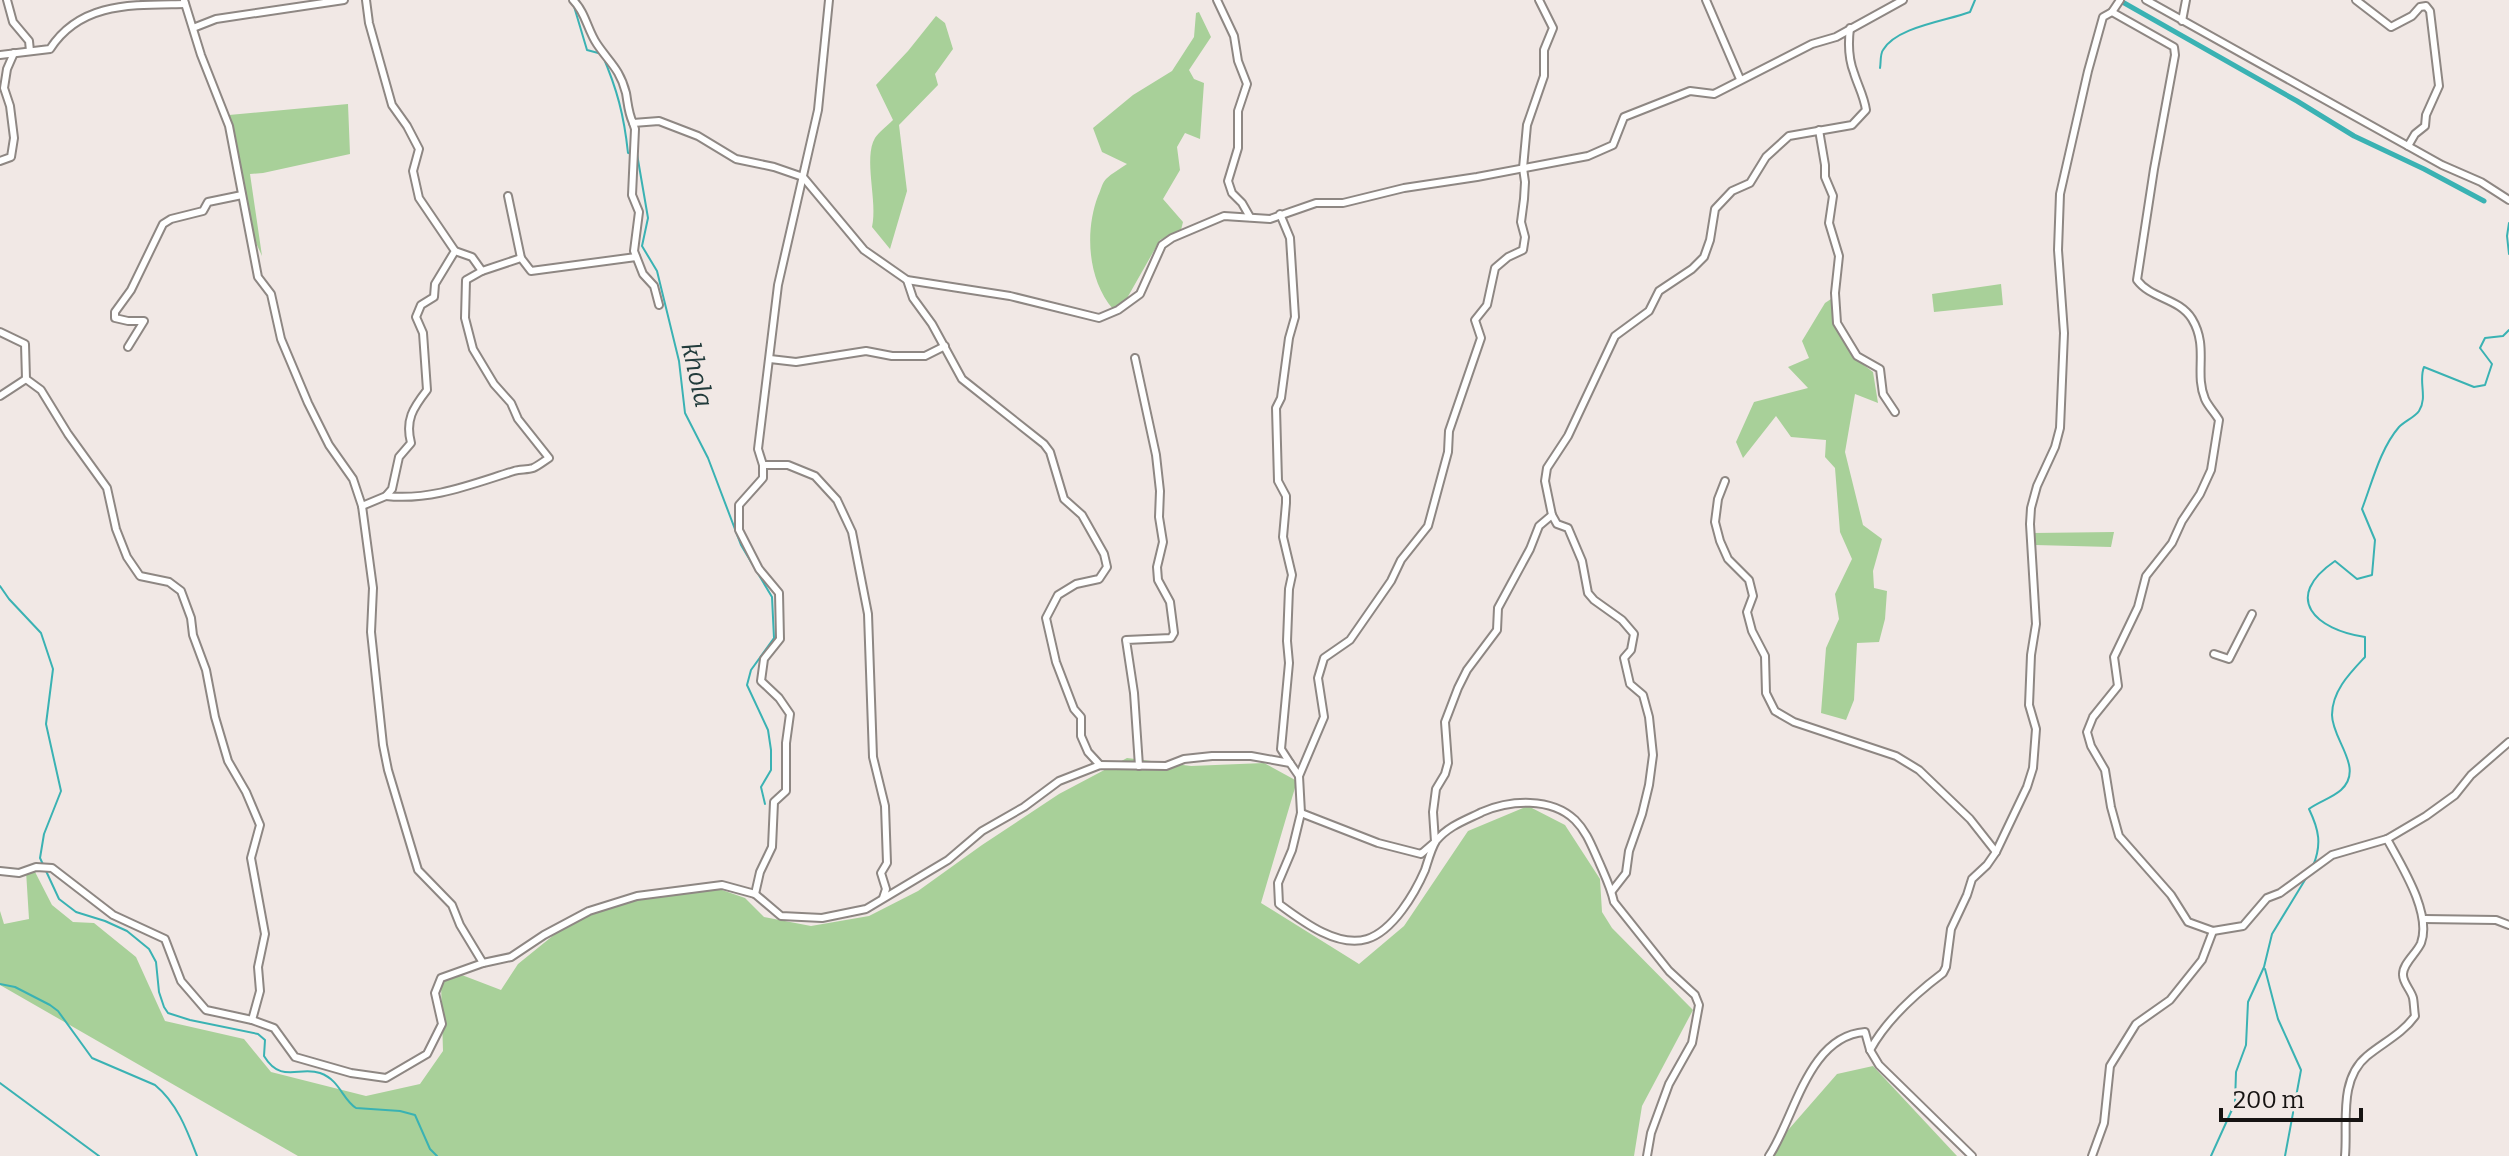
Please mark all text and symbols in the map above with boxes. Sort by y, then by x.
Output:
water label: khola [675,339,719,411]
scale bar [2221,1072,2361,1122]
text: 200 m [2233,1086,2305,1114]

